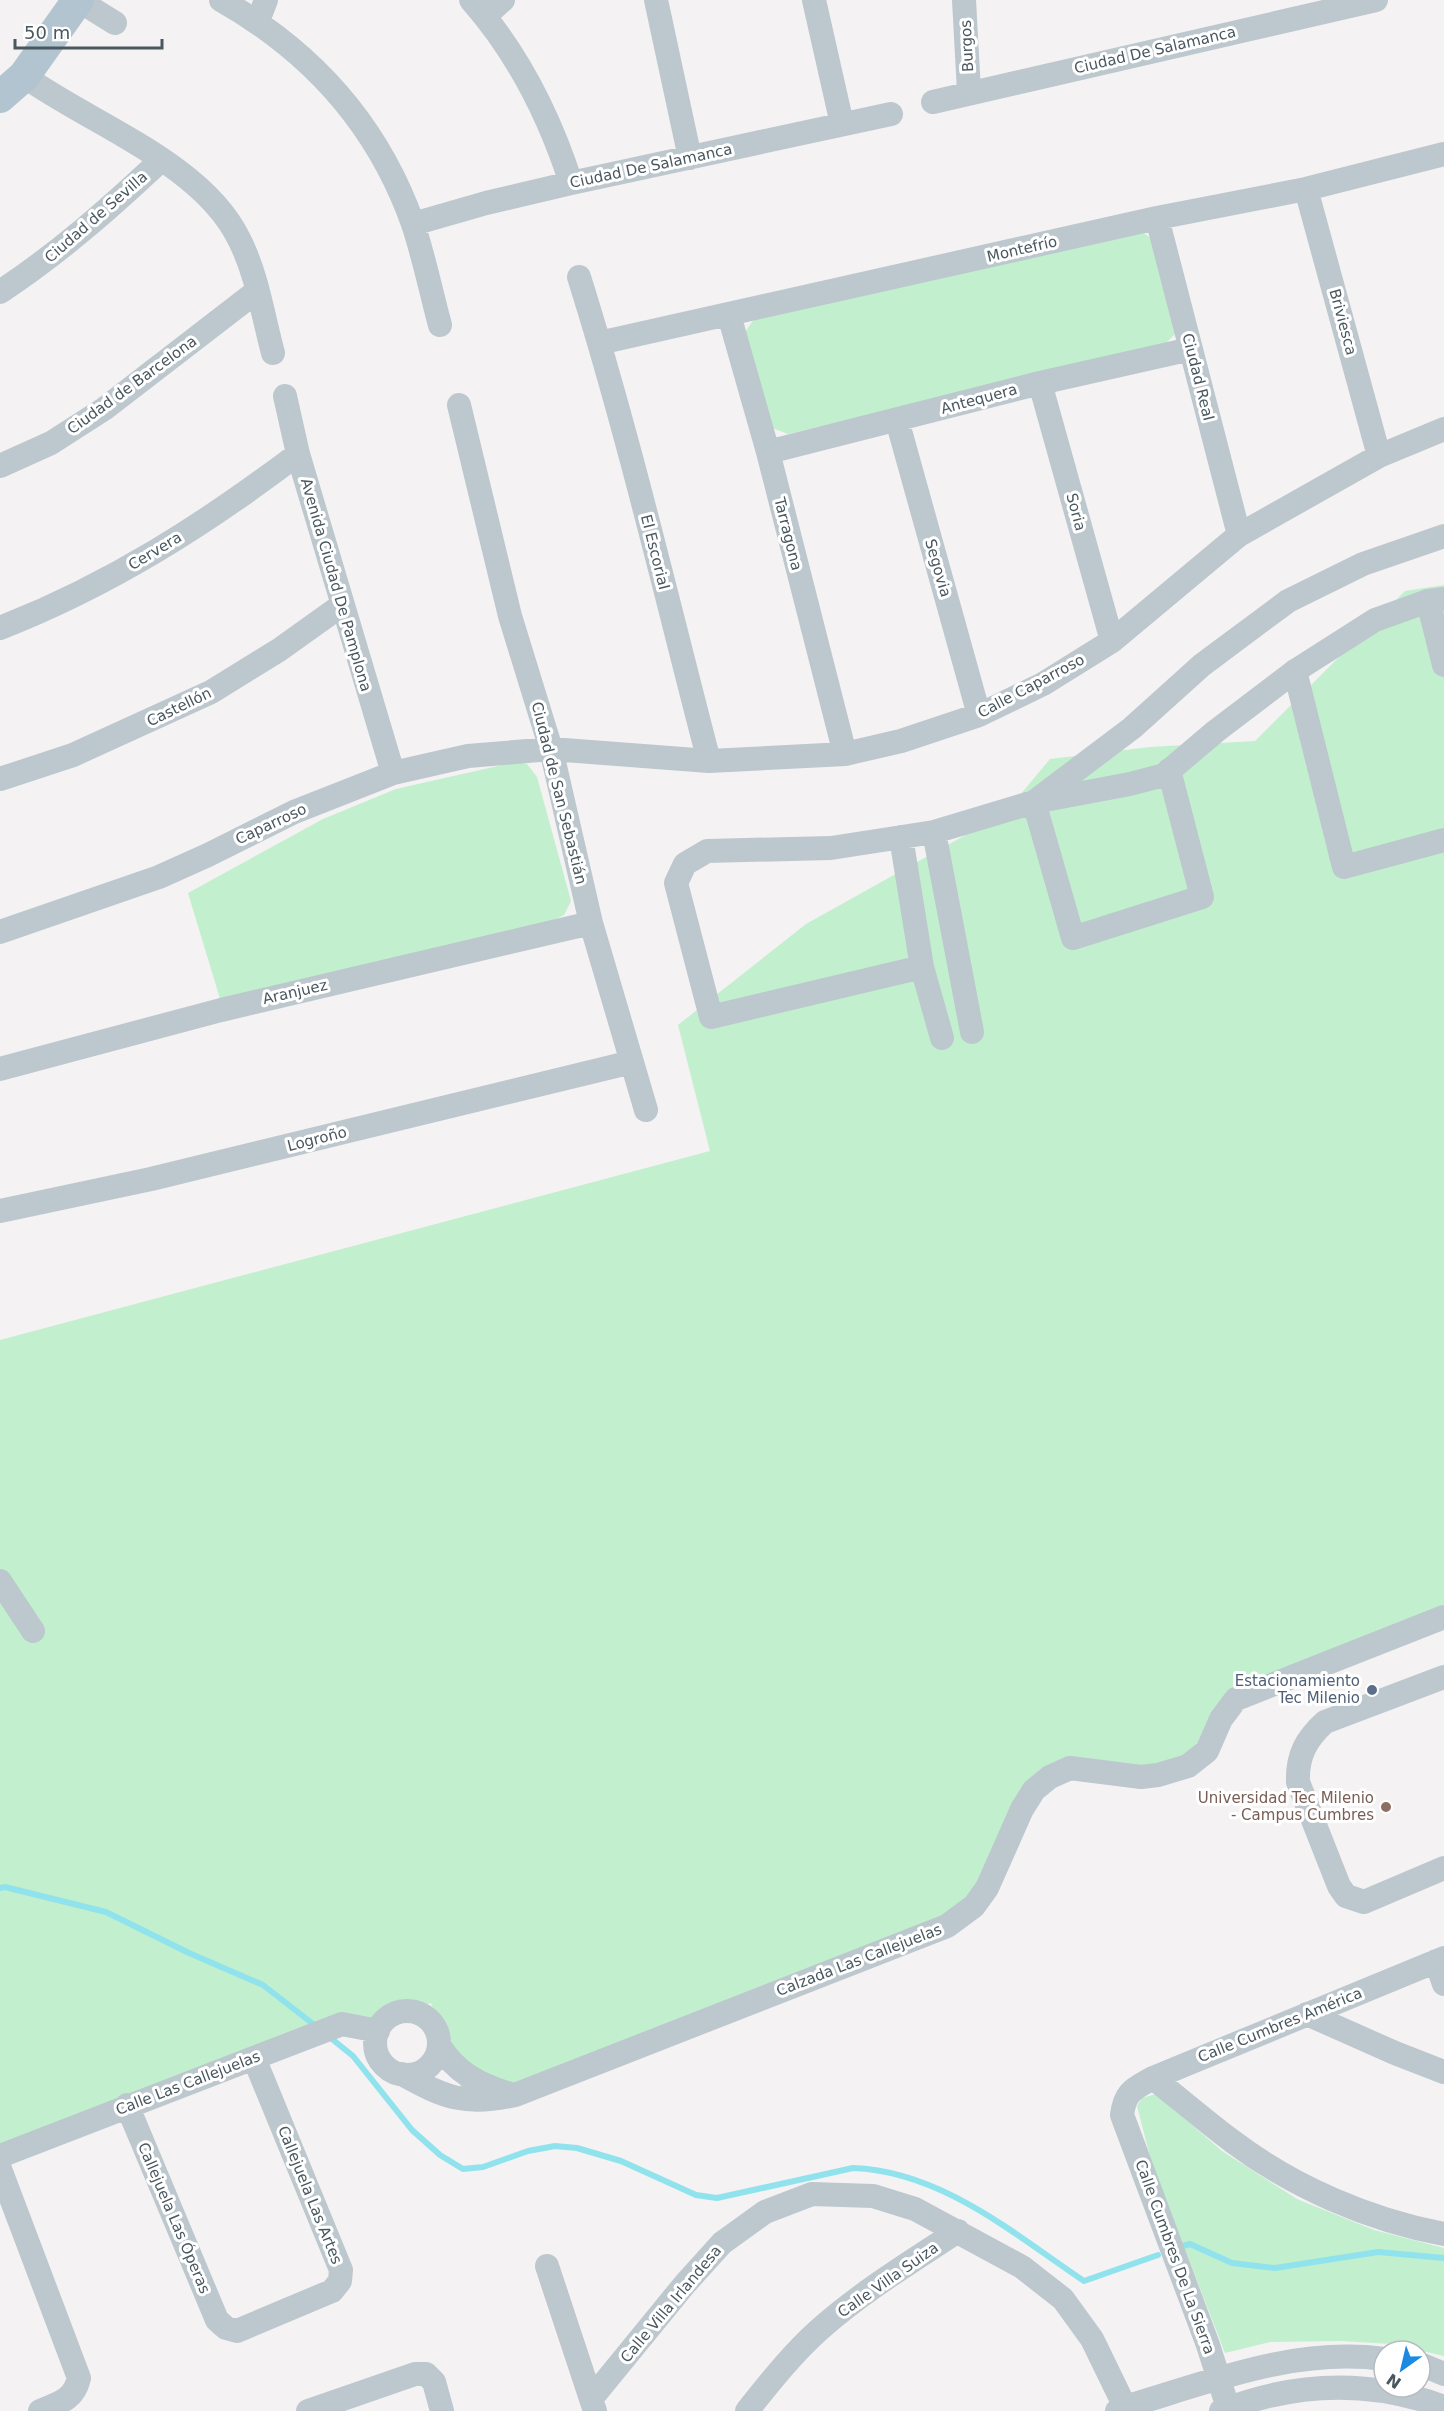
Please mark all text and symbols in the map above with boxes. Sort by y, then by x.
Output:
scale bar [15,12,162,50]
street label: Burgos [957,19,977,73]
text: 50 m [24,22,70,43]
street label: Ciudad De Salamanca [1072,23,1238,77]
street label: Ciudad De Salamanca [568,140,734,192]
street label: Ciudad de Sevilla [41,168,151,266]
street label: Montefrío [985,232,1059,266]
street label: Briviesca [1325,287,1361,357]
street label: Ciudad Real [1178,331,1218,423]
street label: Ciudad de Barcelona [64,332,200,438]
street label: Antequera [939,380,1019,418]
street label: Avenida Ciudad De Pamplona [297,476,375,694]
street label: Soria [1062,491,1090,533]
street label: Tarragona [770,495,806,572]
street label: El Escorial [637,513,673,591]
street label: Cervera [125,528,185,574]
street label: Segovia [921,537,955,599]
street label: Calle Caparroso [975,650,1087,722]
street label: Castellón [144,684,214,730]
street label: Ciudad de San Sebastián [528,700,590,886]
street label: Caparroso [233,800,309,848]
street label: Aranjuez [261,976,329,1008]
street label: Logroño [285,1123,349,1155]
place label: Estacionamiento Tec Milenio [1235,1672,1360,1707]
marker: Estacionamiento Tec Milenio [1365,1683,1379,1697]
place label: Universidad Tec Milenio - Campus Cumbres [1198,1789,1374,1824]
marker: Universidad Tec Milenio - Campus Cumbres [1379,1800,1393,1814]
street label: Calzada Las Callejuelas [774,1920,944,2000]
street label: Calle Cumbres América [1195,1984,1365,2066]
street label: Calle Las Callejuelas [113,2047,263,2119]
street label: Callejuela Las Artes [274,2123,346,2267]
street label: Callejuela Las Óperas [134,2139,215,2296]
street label: Calle Cumbres De La Sierra [1131,2157,1219,2357]
street label: Calle Villa Suiza [834,2239,942,2321]
street label: Calle Villa Irlandesa [617,2242,725,2366]
north arrow [1372,2339,1432,2399]
text: N [1383,2369,1405,2393]

